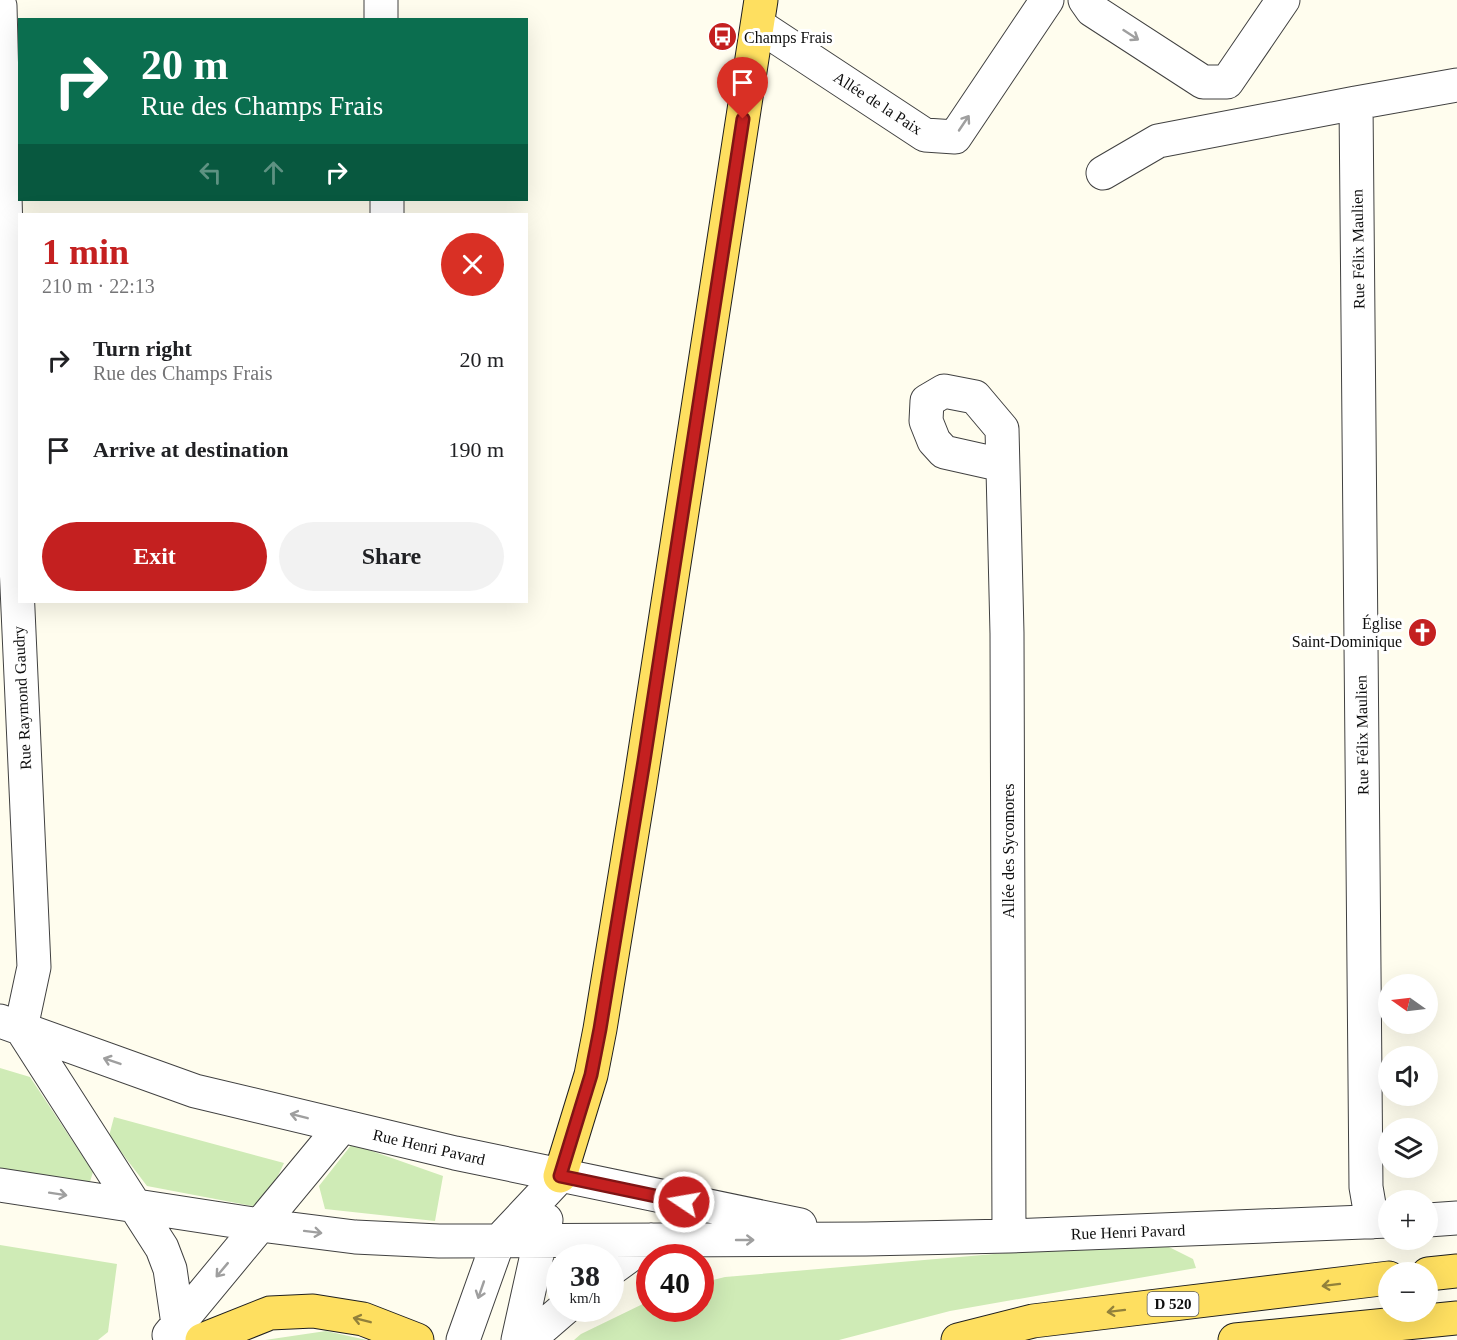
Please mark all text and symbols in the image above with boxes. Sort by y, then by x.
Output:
bus stop icon: Champs Frais [707,21,739,53]
place label: Champs Frais [744,29,832,47]
one-way arrow [1122,29,1139,41]
icon: right [42,42,120,120]
text: 20 m [141,42,229,88]
pin [717,57,768,119]
icon: arrive [726,66,759,99]
street label: Allée de la Paix [831,68,925,138]
text: Rue des Champs Frais [141,91,383,121]
one-way arrow [958,115,970,132]
icon: left [194,156,227,189]
icon: ahead [257,156,290,189]
icon: right [320,156,353,189]
street label: Rue Félix Maulien [1348,189,1368,309]
text: 1 min [42,232,129,272]
button: close [441,233,504,296]
text: 210 m · 22:13 [42,275,155,297]
text: Turn right [93,336,192,361]
icon: right [42,344,75,377]
text: 20 m [459,347,504,372]
text: Rue des Champs Frais [93,362,272,384]
icon: arrive [42,434,75,467]
text: Arrive at destination [93,437,289,462]
text: 190 m [448,437,504,462]
button: Exit [42,522,267,591]
button: Share [279,522,504,591]
place label: Église Saint-Dominique [1292,614,1402,651]
church icon: Église Saint-Dominique [1407,616,1439,648]
street label: Rue Raymond Gaudry [10,626,35,770]
street label: Rue Félix Maulien [1352,675,1372,795]
street label: Allée des Sycomores [1000,783,1018,919]
north arrow [1378,974,1438,1034]
map controls [1378,974,1438,1322]
button: sound [1378,1046,1438,1106]
one-way arrow [103,1055,122,1066]
one-way arrow [289,1109,308,1121]
button: layers [1378,1118,1438,1178]
street label: Rue Henri Pavard [371,1126,487,1168]
position arrow [652,1170,716,1234]
one-way arrow [47,1189,67,1200]
button: + [1378,1190,1438,1250]
street label: Rue Henri Pavard [1070,1222,1186,1242]
one-way arrow [303,1226,322,1237]
one-way arrow [735,1234,755,1246]
speed limit sign: 40 [636,1244,714,1322]
text: 38 [570,1259,600,1292]
one-way arrow [216,1262,229,1278]
button: − [1378,1262,1438,1322]
one-way arrow [474,1280,485,1299]
one-way arrow [1321,1280,1341,1291]
text: km/h [570,1290,600,1306]
road number: D 520 [1148,1292,1198,1316]
one-way arrow [1107,1306,1127,1317]
one-way arrow [353,1314,372,1325]

